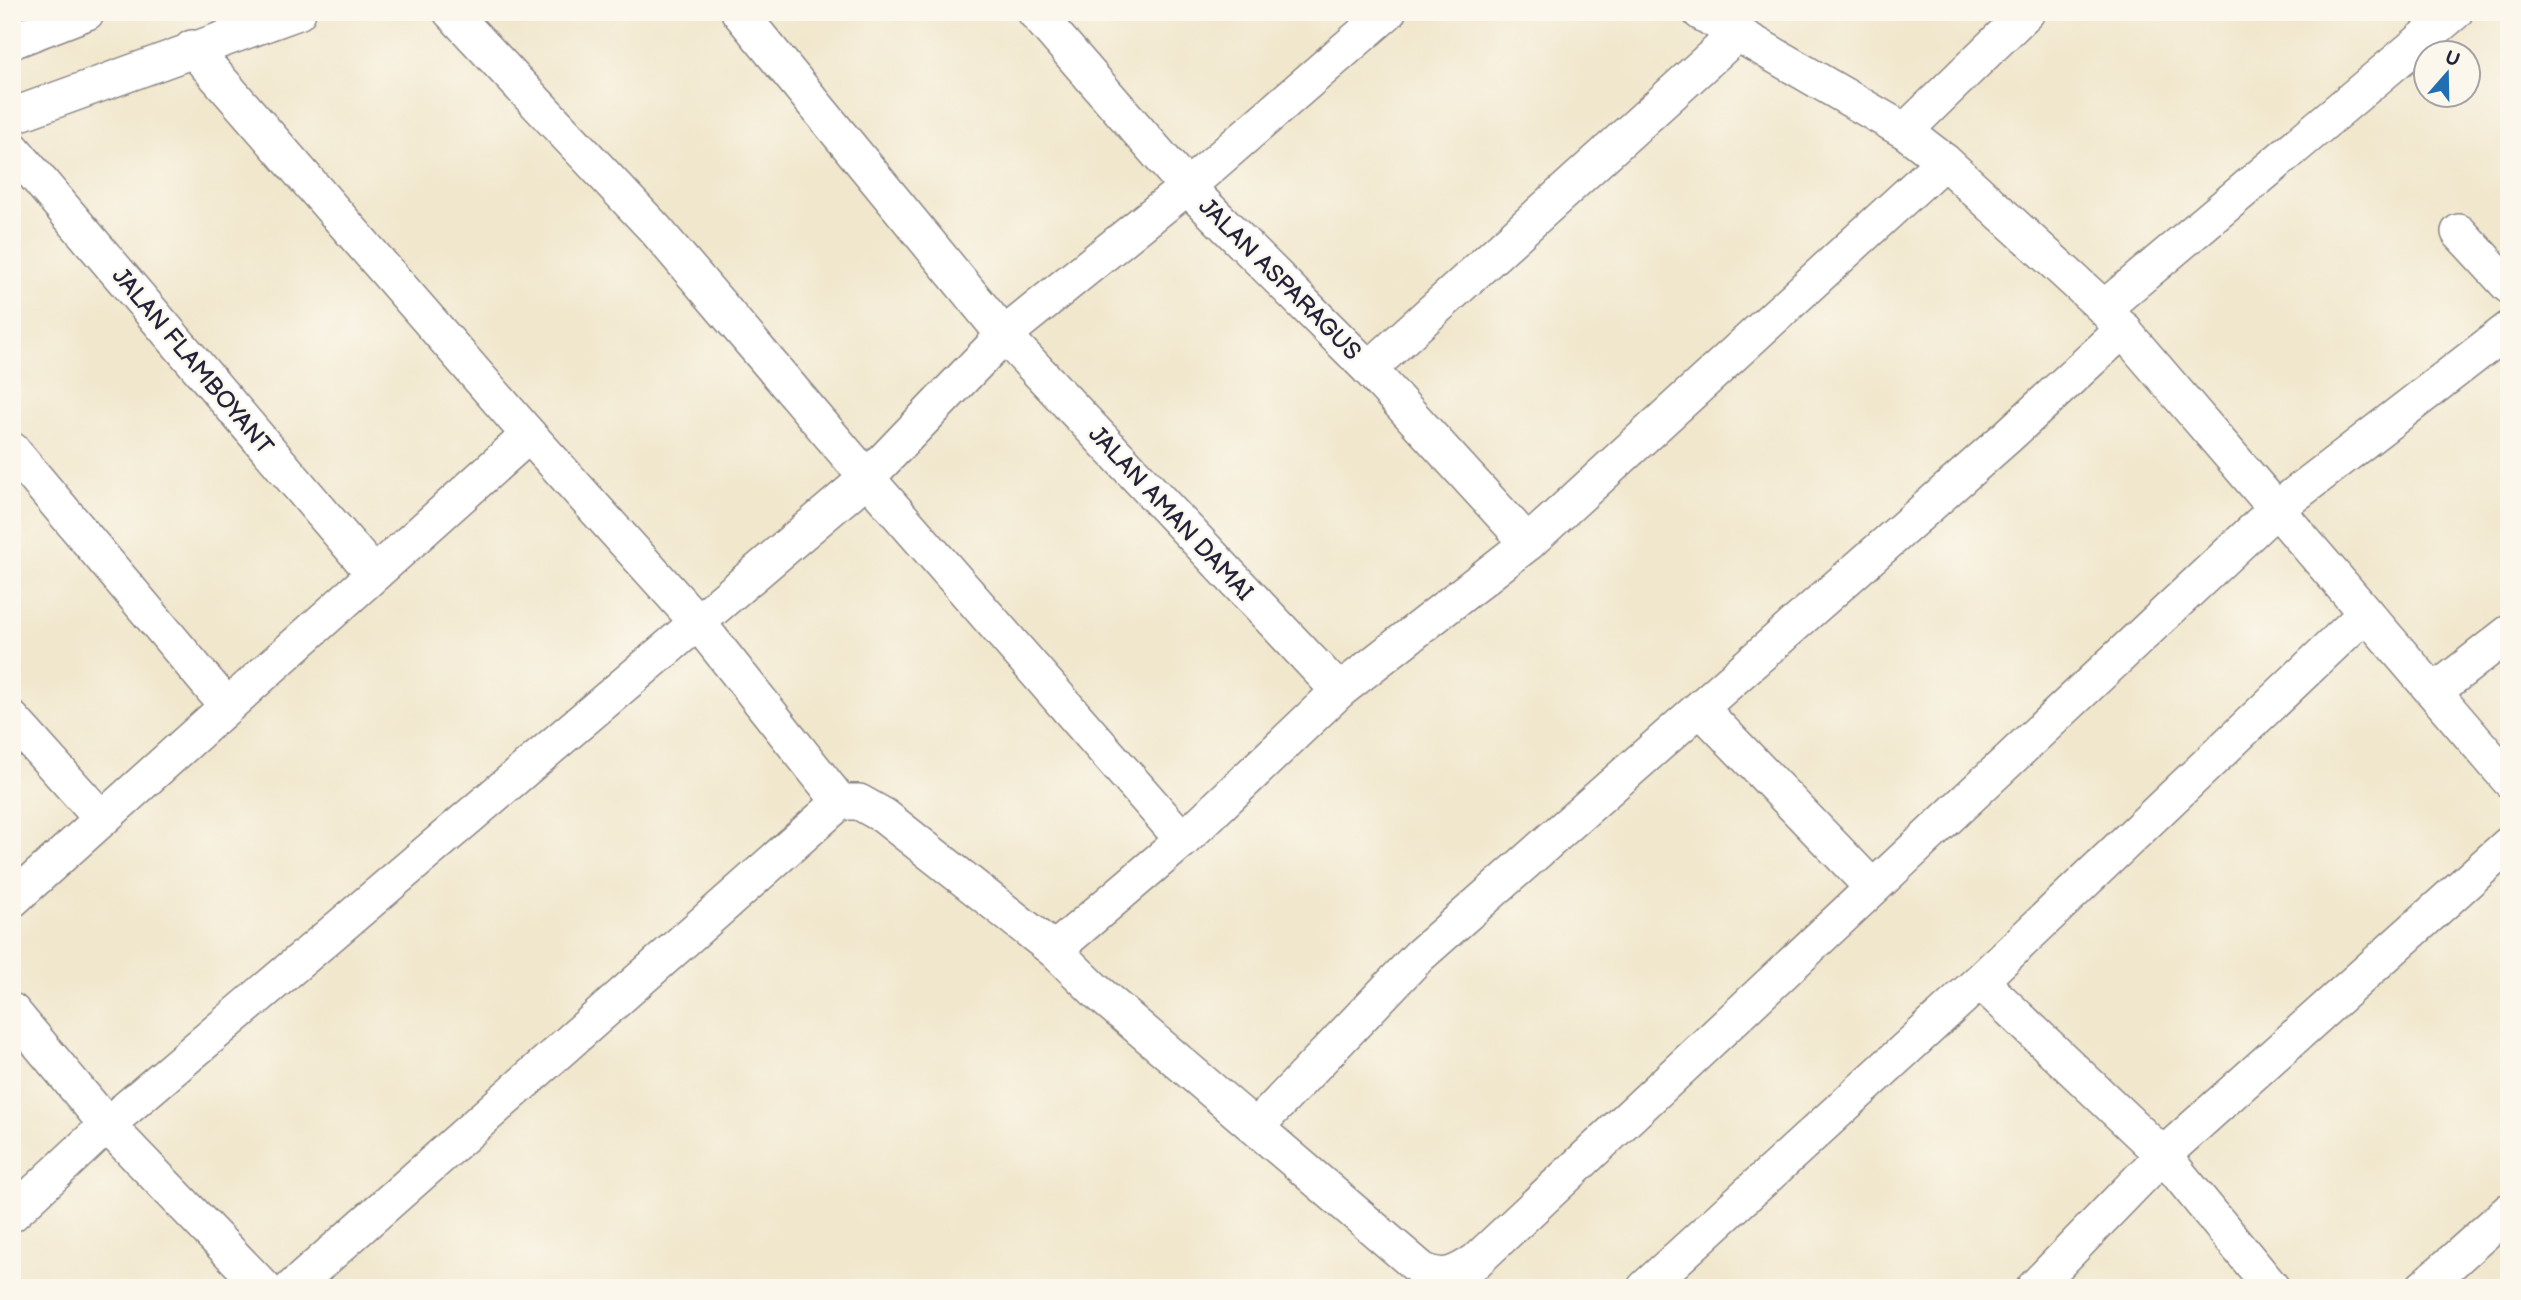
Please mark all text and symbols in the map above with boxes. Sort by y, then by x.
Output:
north arrow [2412,38,2482,108]
text: U [2442,46,2463,73]
street label: JALAN ASPARAGUS [1192,192,1367,367]
street label: JALAN FLAMBOYANT [106,262,280,461]
street label: JALAN AMAN DAMAI [1082,420,1259,607]

